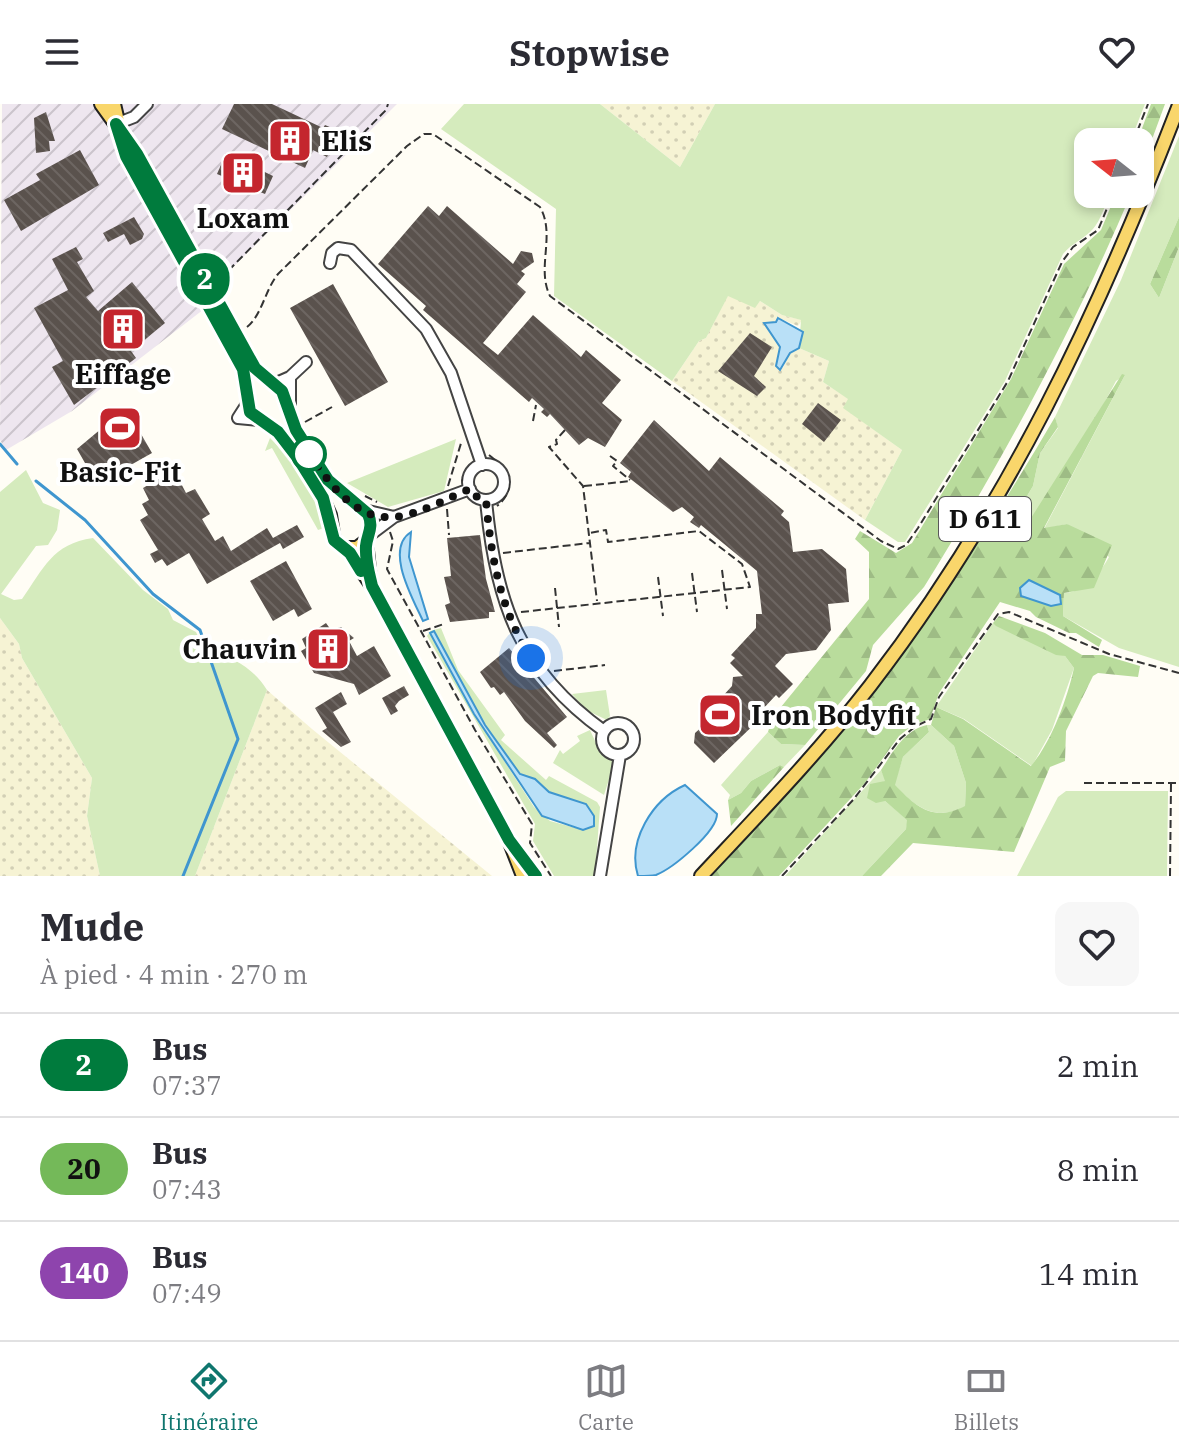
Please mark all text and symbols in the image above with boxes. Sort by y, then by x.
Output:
text: Stopwise [509,29,670,76]
icon: menu [40,30,84,74]
icon: heart [1095,30,1139,74]
building icon: Elis [266,117,314,165]
place label: Elis [321,122,372,159]
north arrow [1074,128,1154,208]
map controls [1074,128,1154,208]
building icon: Loxam [219,149,267,197]
place label: Loxam [197,199,289,236]
line badge: 2 [179,253,231,305]
text: 2 [197,260,213,297]
building icon: Eiffage [99,305,147,353]
place label: Eiffage [75,355,171,392]
sports icon: Basic-Fit [96,404,144,452]
unlabelled marker [292,437,326,471]
place label: Basic-Fit [59,453,181,490]
road number: D 611 [939,497,1031,541]
building icon: Chauvin [304,625,352,673]
place label: Chauvin [182,630,297,667]
your location [511,638,551,678]
sports icon: Iron Bodyfit [696,691,744,739]
place label: Iron Bodyfit [751,696,916,733]
text: Mude [40,902,144,951]
button: heart [1055,902,1139,986]
text: À pied · 4 min · 270 m [40,957,308,991]
text: Bus [152,1029,207,1068]
text: 2 [76,1046,92,1083]
text: 2 min [1057,1046,1139,1085]
text: 07:37 [152,1068,222,1102]
text: Bus [152,1133,207,1172]
text: 20 [67,1150,101,1187]
text: 8 min [1057,1150,1139,1189]
text: 07:43 [152,1172,222,1206]
text: Bus [152,1237,207,1276]
text: 140 [59,1254,109,1291]
text: 14 min [1039,1254,1139,1293]
text: 07:49 [152,1276,222,1310]
tab: Itinéraire [160,1359,258,1436]
tab: Carte [578,1359,634,1436]
tab: Billets [954,1359,1019,1436]

